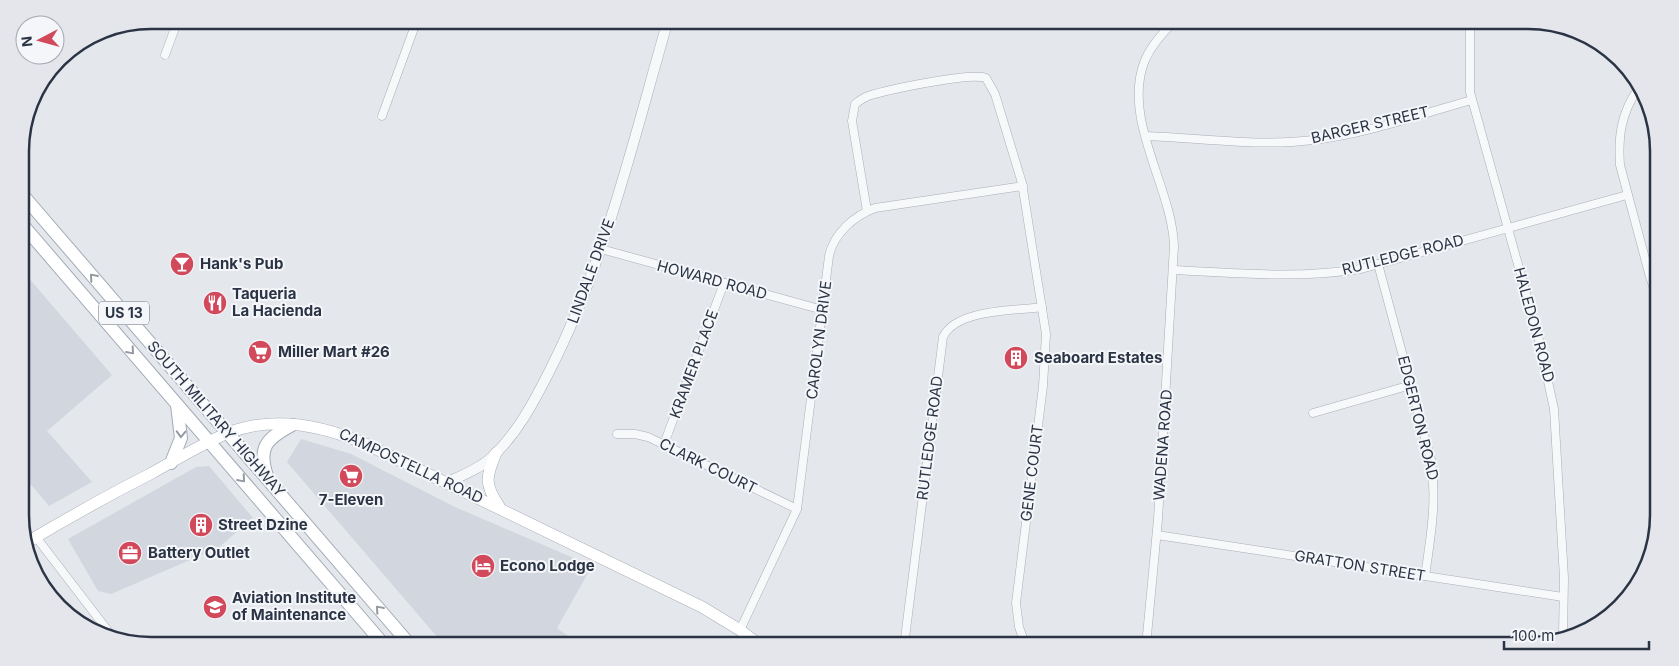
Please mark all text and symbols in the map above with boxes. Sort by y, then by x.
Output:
north arrow [15,15,65,65]
text: N [18,35,36,48]
street label: BARGER STREET [1309,102,1431,147]
street label: LINDALE DRIVE [563,216,618,326]
street label: RUTLEDGE ROAD [1340,230,1466,279]
bar icon: Hank's Pub [169,251,195,277]
place label: Hank's Pub [200,254,283,273]
street label: HOWARD ROAD [655,256,769,303]
street label: HALEDON ROAD [1510,265,1559,385]
one-way arrow [90,273,99,282]
street label: CAROLYN DRIVE [802,279,835,400]
place label: Taqueria La Hacienda [232,284,322,320]
restaurant icon: Taqueria La Hacienda [202,290,228,316]
road number: US 13 [99,302,149,324]
street label: KRAMER PLACE [665,307,722,421]
street label: SOUTH MILITARY HIGHWAY [143,337,289,501]
supermarket icon: Miller Mart #26 [247,339,273,365]
place label: Miller Mart #26 [278,342,390,361]
one-way arrow [125,345,134,354]
building icon: Seaboard Estates [1003,345,1029,371]
place label: Seaboard Estates [1034,348,1162,367]
street label: EDGERTON ROAD [1394,354,1443,482]
street label: RUTLEDGE ROAD [912,375,947,501]
street label: WADENA ROAD [1149,389,1176,501]
street label: GENE COURT [1016,423,1047,523]
street label: CAMPOSTELLA ROAD [336,424,486,507]
one-way arrow [176,430,186,438]
street label: CLARK COURT [656,434,760,497]
supermarket icon: 7-Eleven [338,463,364,489]
one-way arrow [236,473,244,482]
place label: 7-Eleven [319,490,383,509]
building icon: Street Dzine [188,512,214,538]
place label: Street Dzine [218,515,308,534]
office icon: Battery Outlet [117,540,143,566]
place label: Battery Outlet [148,543,250,562]
street label: GRATTON STREET [1293,546,1427,585]
hotel icon: Econo Lodge [470,553,496,579]
place label: Econo Lodge [500,556,595,575]
place label: Aviation Institute of Maintenance [232,588,356,624]
school or university icon: Aviation Institute of Maintenance [202,594,228,620]
one-way arrow [375,606,384,615]
scale bar [1504,618,1649,650]
text: 100 m [1512,626,1554,645]

